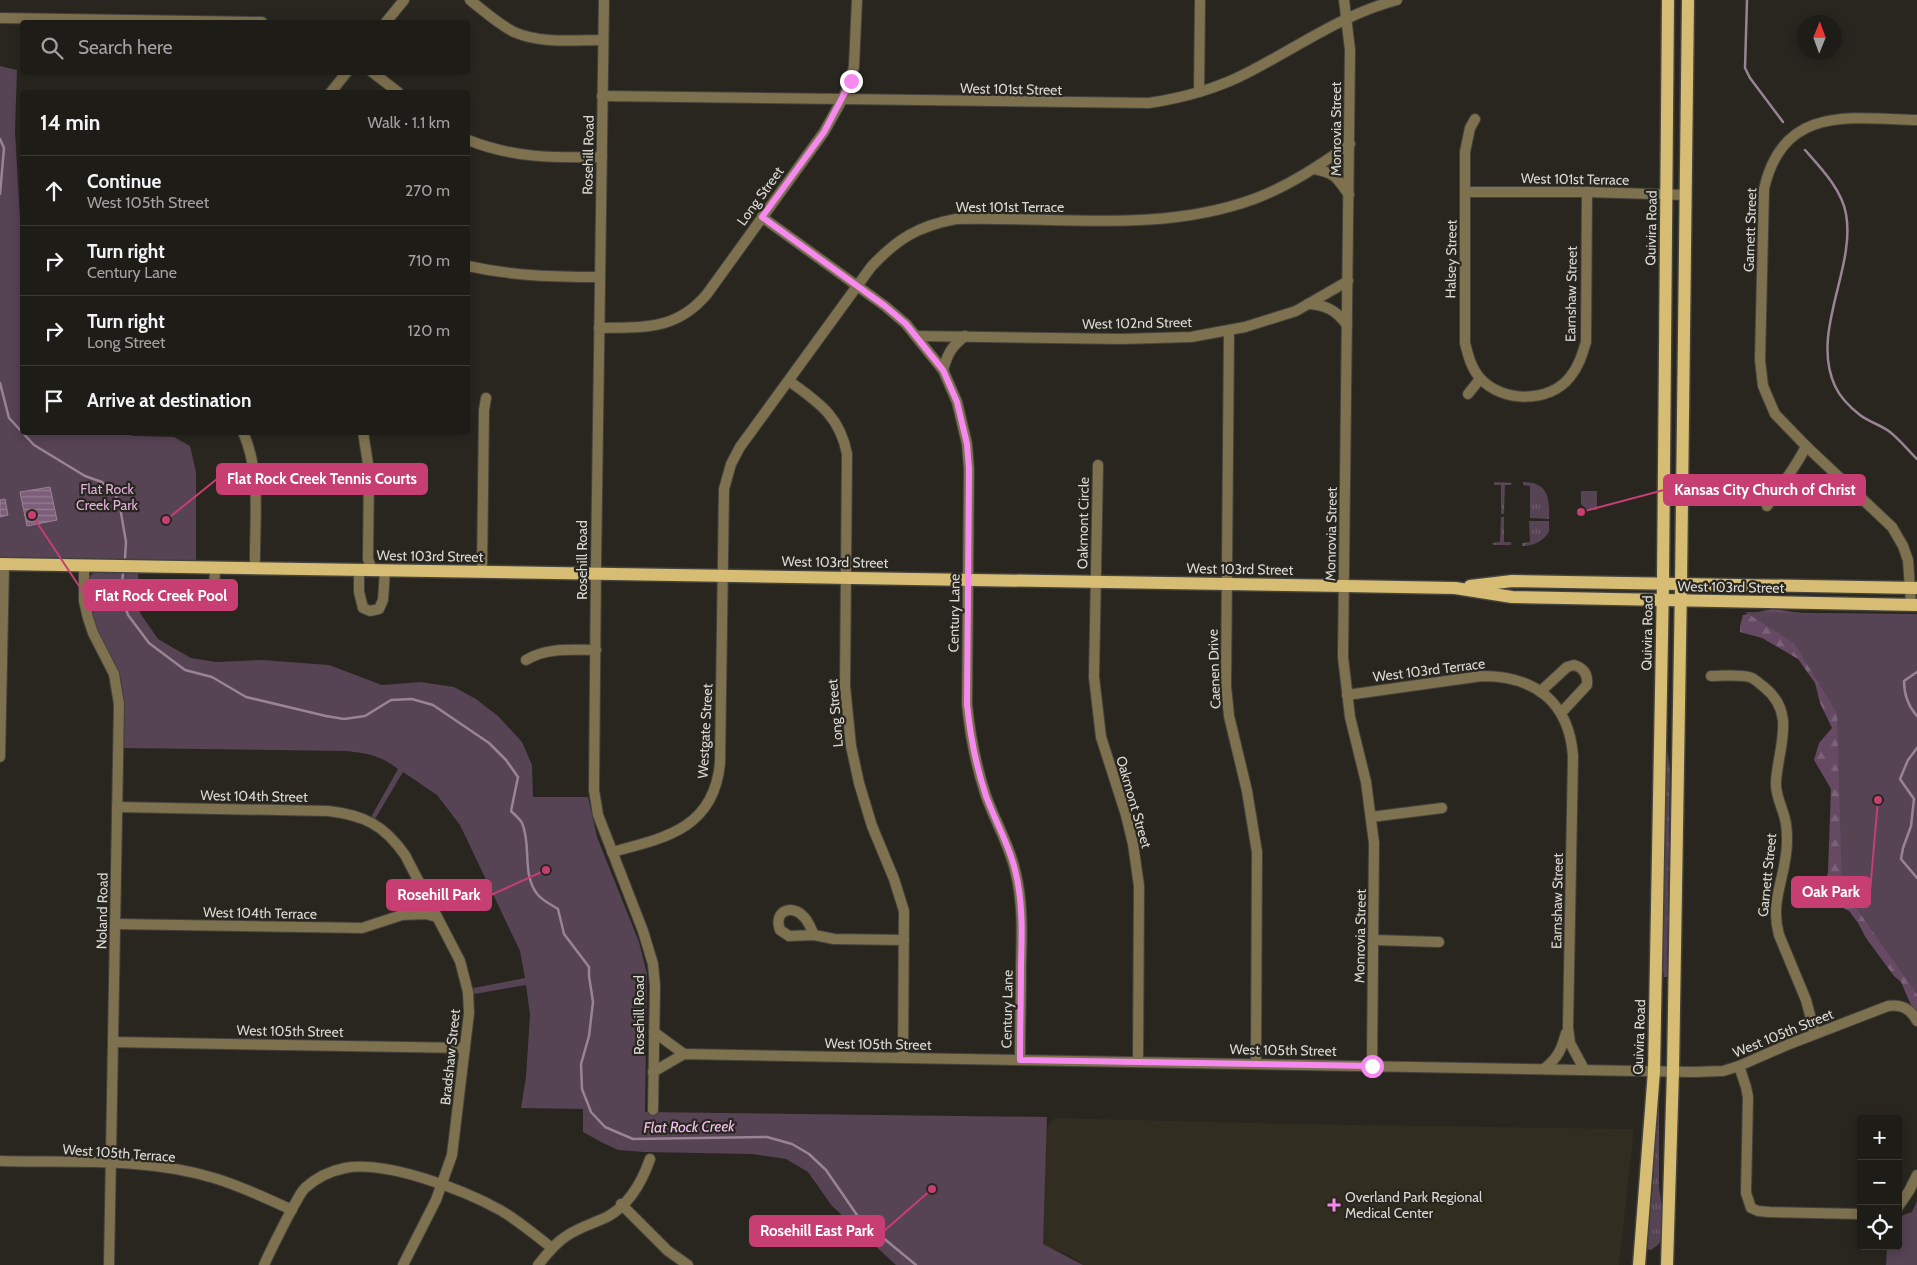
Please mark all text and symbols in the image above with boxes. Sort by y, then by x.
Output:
north arrow [1797,15,1842,60]
search box [20,20,470,75]
icon: search [38,34,66,62]
text: Search here [78,36,172,59]
route end [840,70,863,93]
street label: West 101st Street [960,79,1062,99]
street label: Monrovia Street [1327,82,1345,176]
text: 14 min [40,110,100,135]
text: Walk · 1.1 km [368,113,450,132]
street label: Rosehill Road [578,115,598,195]
street label: Long Street [733,163,788,229]
street label: West 101st Terrace [1521,169,1629,189]
text: Continue [87,170,161,193]
icon: ahead [40,177,68,205]
text: 270 m [405,181,450,200]
street label: Garnett Street [1740,187,1760,272]
street label: Quivira Road [1641,190,1661,266]
text: West 105th Street [87,193,209,212]
street label: West 101st Terrace [956,198,1064,216]
street label: Halsey Street [1441,219,1461,299]
text: Turn right [87,240,165,263]
street label: Earnshaw Street [1561,246,1581,342]
icon: right [40,247,68,275]
text: 710 m [408,251,450,270]
text: Century Lane [87,263,177,282]
text: Turn right [87,310,165,333]
street label: West 102nd Street [1082,313,1192,333]
icon: right [40,317,68,345]
text: 120 m [408,321,450,340]
text: Long Street [87,333,165,352]
icon: arrive [40,387,68,415]
text: Arrive at destination [87,389,251,412]
callout: Flat Rock Creek Tennis Courts [217,464,427,494]
text: Flat Rock Creek Tennis Courts [227,470,417,488]
callout: Kansas City Church of Christ [1664,475,1865,505]
street label: Oakmont Circle [1073,477,1093,569]
park label: Flat Rock Creek Park [76,480,139,514]
text: Kansas City Church of Christ [1674,481,1856,499]
street label: Monrovia Street [1321,486,1341,581]
street label: Rosehill Road [573,520,591,600]
street label: West 103rd Street [377,546,484,566]
street label: West 103rd Street [782,552,889,572]
street label: West 103rd Street [1187,559,1294,579]
street label: Century Lane [944,573,964,653]
street label: West 103rd Street [1678,577,1785,597]
callout: Flat Rock Creek Pool [85,580,237,610]
text: Flat Rock Creek Pool [95,587,227,605]
street label: Quivira Road [1637,595,1657,671]
street label: Caenen Drive [1204,629,1224,709]
street label: West 103rd Terrace [1372,654,1486,686]
street label: Long Street [823,678,847,748]
street label: Westgate Street [694,683,716,779]
street label: Oakmont Street [1112,754,1156,851]
street label: West 104th Street [200,786,308,806]
street label: Garnett Street [1754,832,1780,918]
street label: Earnshaw Street [1547,853,1567,949]
street label: Noland Road [92,873,112,949]
callout: Oak Park [1792,877,1870,907]
callout: Rosehill Park [387,880,491,910]
text: Oak Park [1802,883,1861,901]
text: Rosehill Park [397,886,481,904]
street label: Monrovia Street [1350,888,1370,983]
street label: West 104th Terrace [203,903,317,923]
street label: Century Lane [997,969,1017,1049]
street label: Rosehill Road [630,975,648,1055]
street label: Quivira Road [1629,999,1649,1075]
street label: West 105th Street [1730,1005,1836,1061]
street label: Bradshaw Street [436,1008,464,1106]
street label: West 105th Street [236,1021,344,1041]
street label: West 105th Street [824,1034,932,1054]
street label: West 105th Street [1229,1040,1337,1060]
route start [1361,1055,1384,1078]
map controls [1857,1115,1902,1250]
button: + [1857,1115,1902,1160]
water label: Flat Rock Creek [643,1117,735,1137]
street label: West 105th Terrace [62,1140,176,1166]
button: − [1857,1160,1902,1205]
place label: Overland Park Regional Medical Center [1345,1188,1483,1222]
marker: Overland Park Regional Medical Center [1327,1198,1341,1212]
button: locate [1857,1205,1902,1250]
callout: Rosehill East Park [750,1216,884,1246]
text: Rosehill East Park [760,1222,875,1240]

